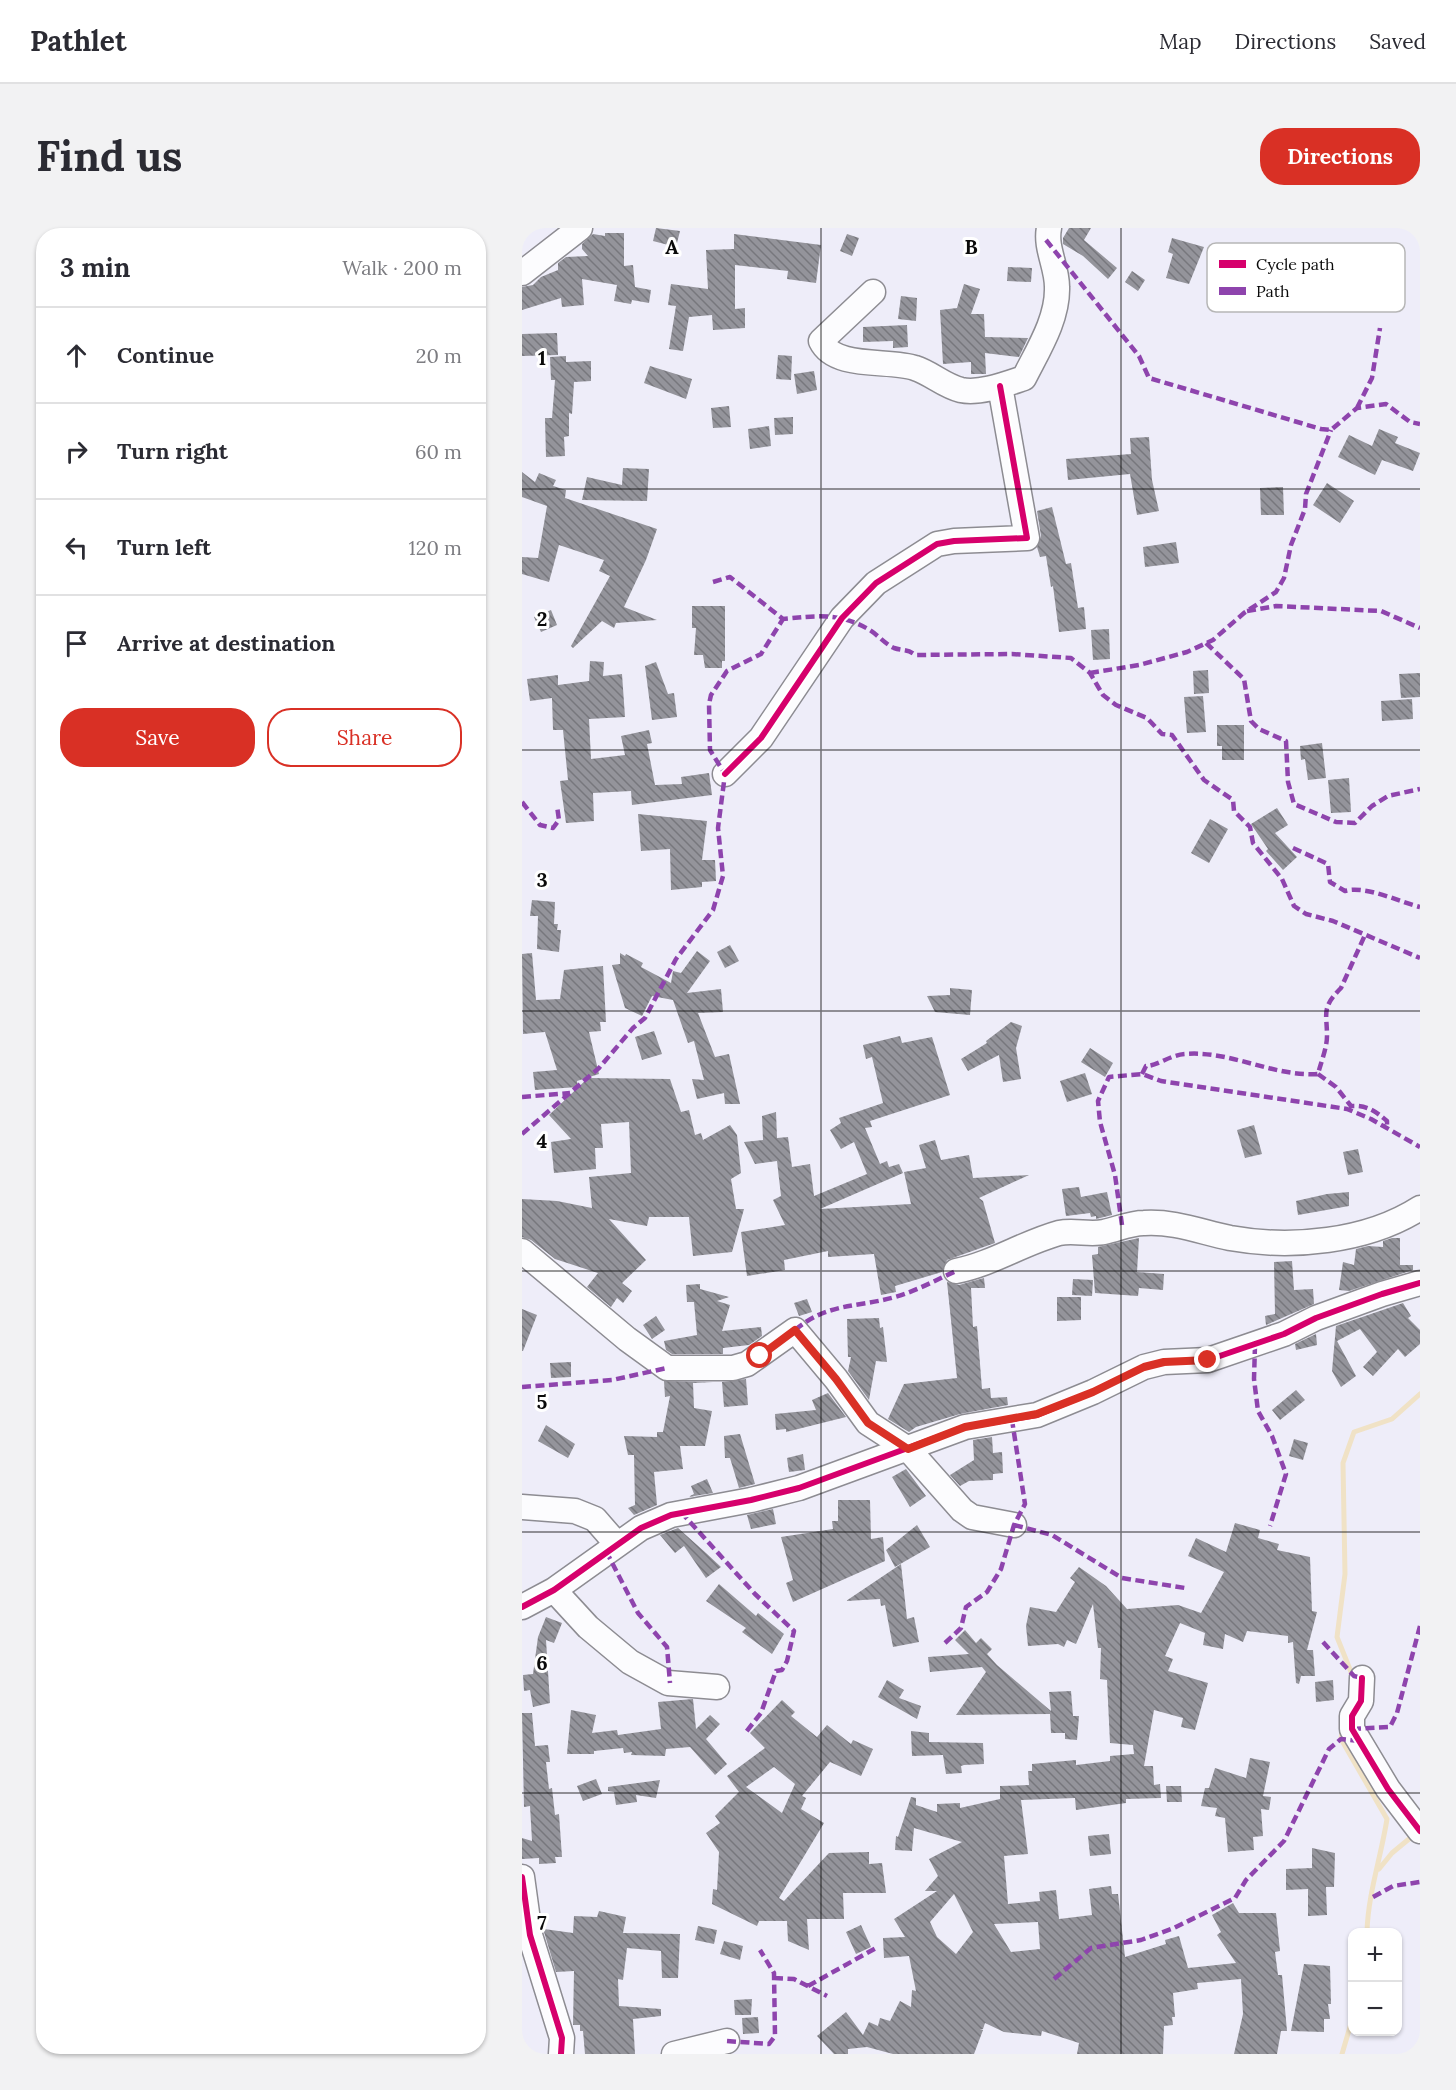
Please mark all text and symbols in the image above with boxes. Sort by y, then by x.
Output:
text: Pathlet [30,23,127,59]
text: Map [1159,28,1202,55]
text: Directions [1235,28,1336,55]
text: Saved [1369,28,1426,55]
button: Directions [1260,128,1420,185]
text: Find us [36,129,182,183]
text: A [665,234,679,259]
text: B [964,234,978,259]
legend [1207,243,1405,312]
text: 3 min [60,251,130,284]
text: Cycle path [1256,254,1335,274]
text: Walk · 200 m [342,255,462,280]
text: Path [1256,281,1290,301]
icon: ahead [60,339,93,372]
text: Continue [117,341,214,369]
text: 20 m [416,343,462,368]
text: 1 [538,345,546,370]
icon: right [60,435,93,468]
text: Turn right [117,437,228,465]
text: 60 m [415,439,462,464]
icon: left [60,531,93,564]
text: Turn left [117,533,211,561]
text: 120 m [408,535,462,560]
text: 2 [537,606,547,631]
icon: arrive [60,627,93,660]
text: Arrive at destination [117,629,335,657]
button: Save [60,708,255,767]
button: Share [267,708,462,767]
text: 3 [536,867,548,892]
text: 4 [537,1128,548,1153]
route start [746,1342,772,1368]
route end [1194,1346,1220,1372]
text: 5 [537,1389,548,1414]
text: 6 [536,1650,548,1675]
text: 7 [537,1910,547,1935]
map controls [1348,1928,1402,2036]
button: + [1348,1928,1402,1982]
button: − [1348,1982,1402,2036]

